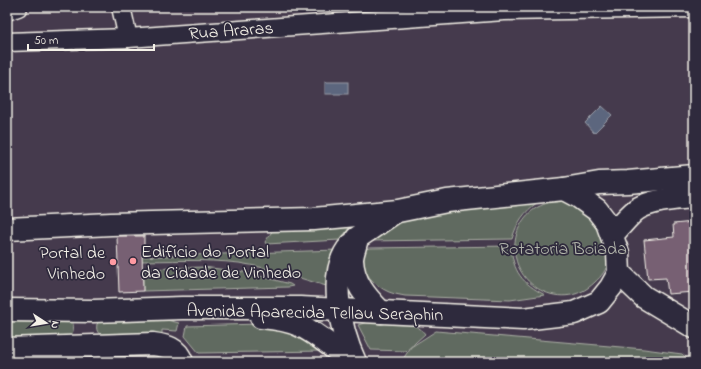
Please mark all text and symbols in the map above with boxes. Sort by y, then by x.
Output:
street label: Rua Araras [188,16,275,48]
scale bar [28,26,154,52]
text: 50 m [34,32,58,50]
park label: Rotatoria Boiada [499,237,627,263]
place label: Edifício do Portal da Cidade de Vinhedo [141,240,301,287]
place label: Portal de Vinhedo [39,241,106,288]
marker: Edifício do Portal da Cidade de Vinhedo [128,256,138,266]
marker: Portal de Vinhedo [108,257,118,267]
street label: Avenida Aparecida Tellau Seraphin [186,299,444,329]
north arrow [26,303,66,343]
text: N [46,320,63,330]

